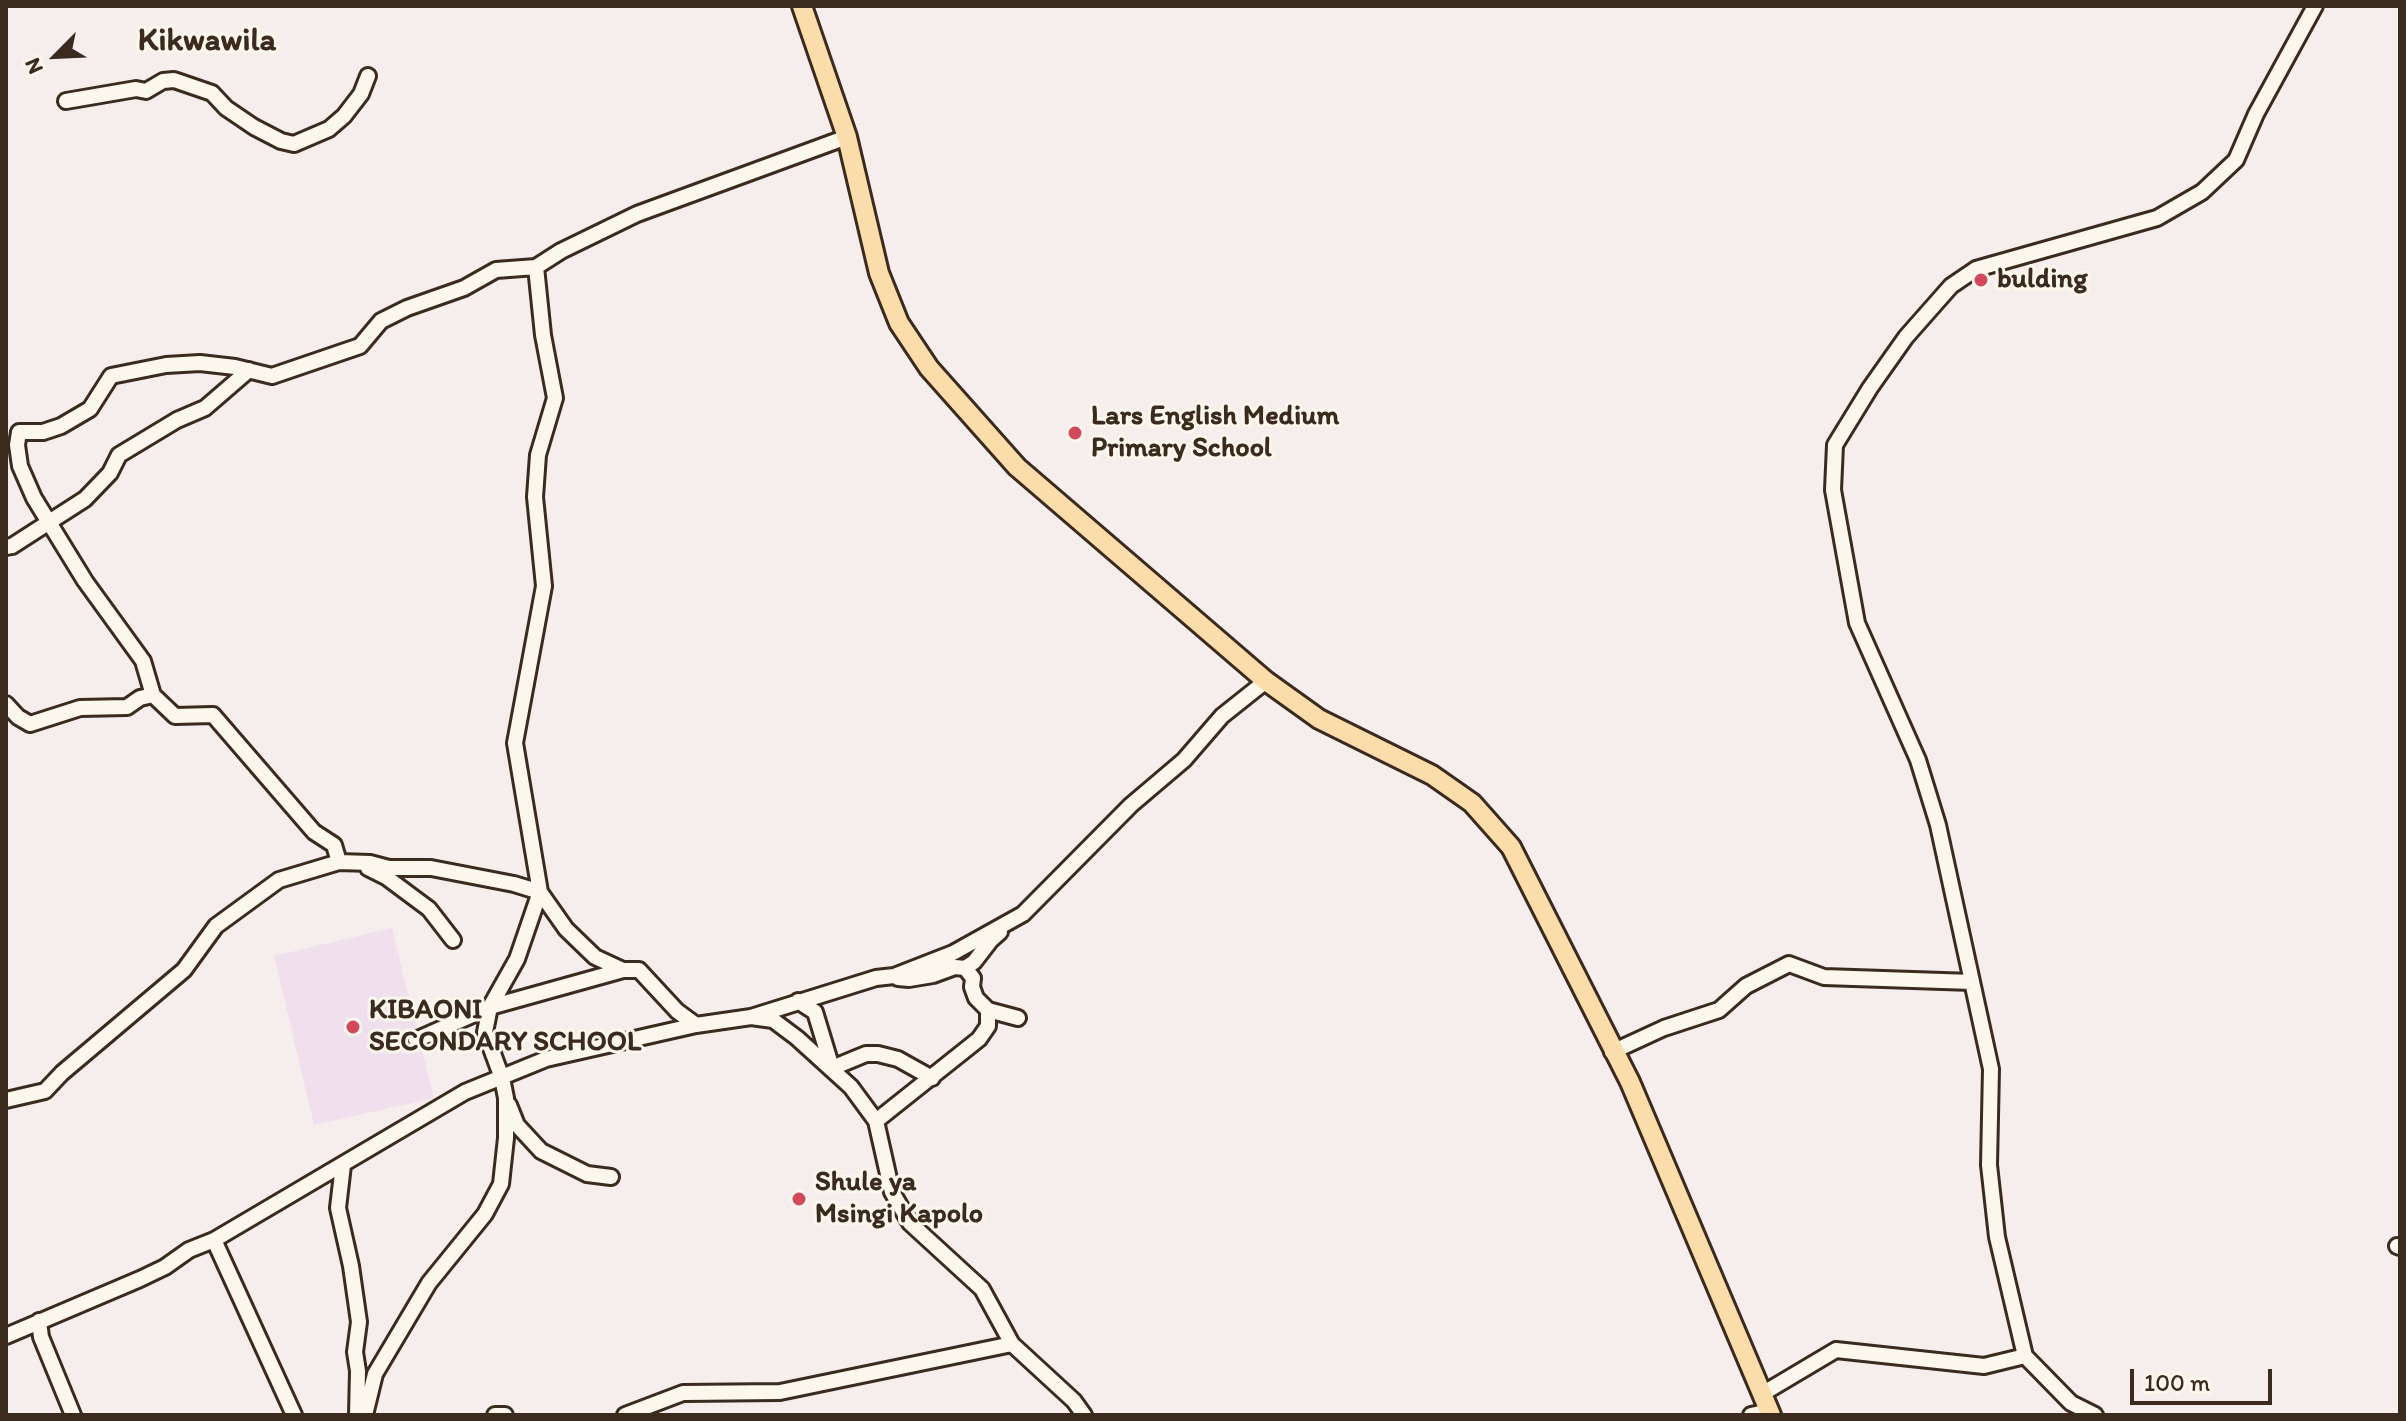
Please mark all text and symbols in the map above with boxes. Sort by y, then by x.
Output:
north arrow [16,16,96,96]
district label: Kikwawila [138,23,276,61]
text: N [18,54,49,78]
place label: bulding [1997,263,2087,297]
marker: bulding [1972,271,1990,289]
place label: Lars English Medium Primary School [1091,400,1339,466]
marker: Lars English Medium Primary School [1066,424,1084,442]
place label: KIBAONI SECONDARY SCHOOL [369,994,641,1060]
marker: KIBAONI SECONDARY SCHOOL [344,1018,362,1036]
place label: Shule ya Msingi Kapolo [815,1166,983,1232]
marker: Shule ya Msingi Kapolo [790,1190,808,1208]
scale bar [2134,1353,2276,1403]
text: 100 m [2144,1368,2210,1397]

